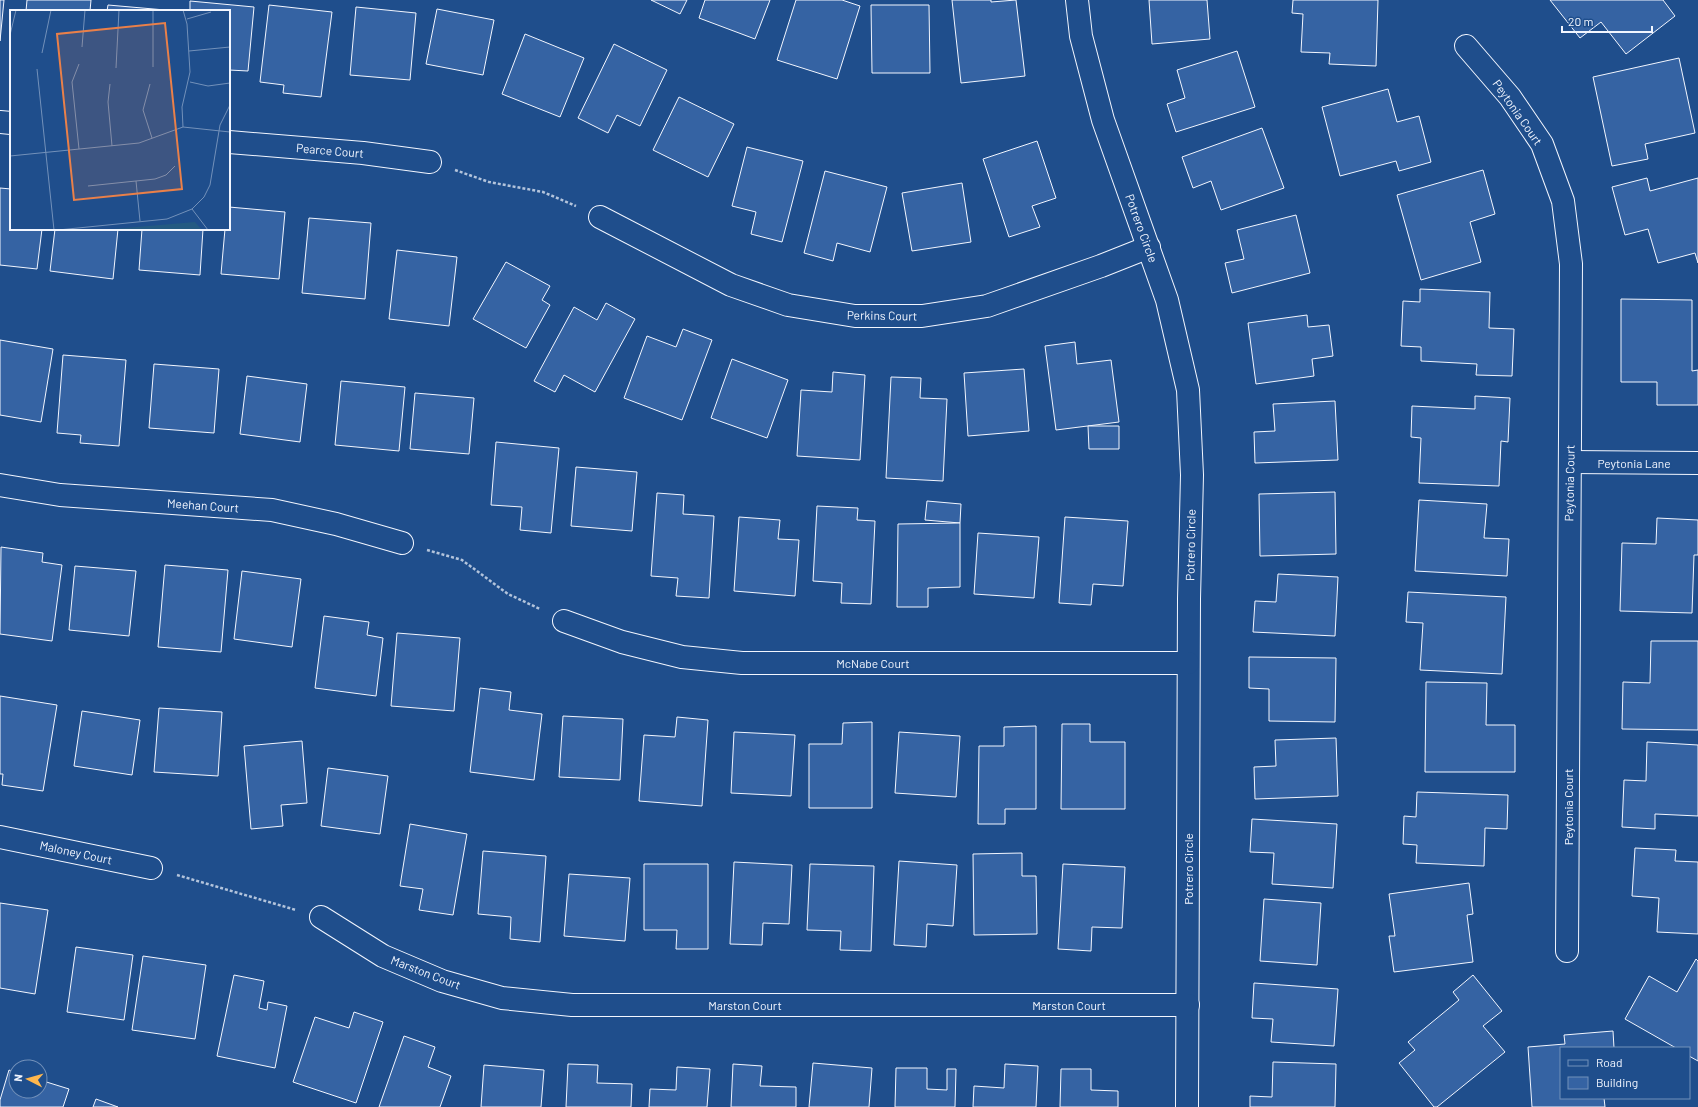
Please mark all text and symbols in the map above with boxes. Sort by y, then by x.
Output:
scale bar [1562,8,1652,34]
inset map [10,10,230,230]
text: 20 m [1568,14,1594,28]
street label: Peytonia Court [1490,77,1546,147]
street label: Pearce Court [296,140,364,160]
street label: Potrero Circle [1123,192,1161,264]
street label: Perkins Court [847,307,917,323]
street label: Peytonia Court [1561,445,1577,521]
street label: Peytonia Lane [1597,456,1671,470]
street label: Meehan Court [167,496,239,514]
street label: Potrero Circle [1182,509,1198,581]
street label: McNabe Court [836,656,910,670]
street label: Peytonia Court [1561,769,1575,845]
street label: Potrero Circle [1181,833,1195,905]
street label: Maloney Court [38,837,114,867]
street label: Marston Court [389,952,463,992]
street label: Marston Court [708,998,782,1012]
street label: Marston Court [1032,998,1106,1012]
legend [1560,1047,1690,1099]
text: Road [1596,1055,1623,1069]
north arrow [8,1059,48,1099]
text: N [11,1074,24,1082]
text: Building [1596,1075,1638,1089]

